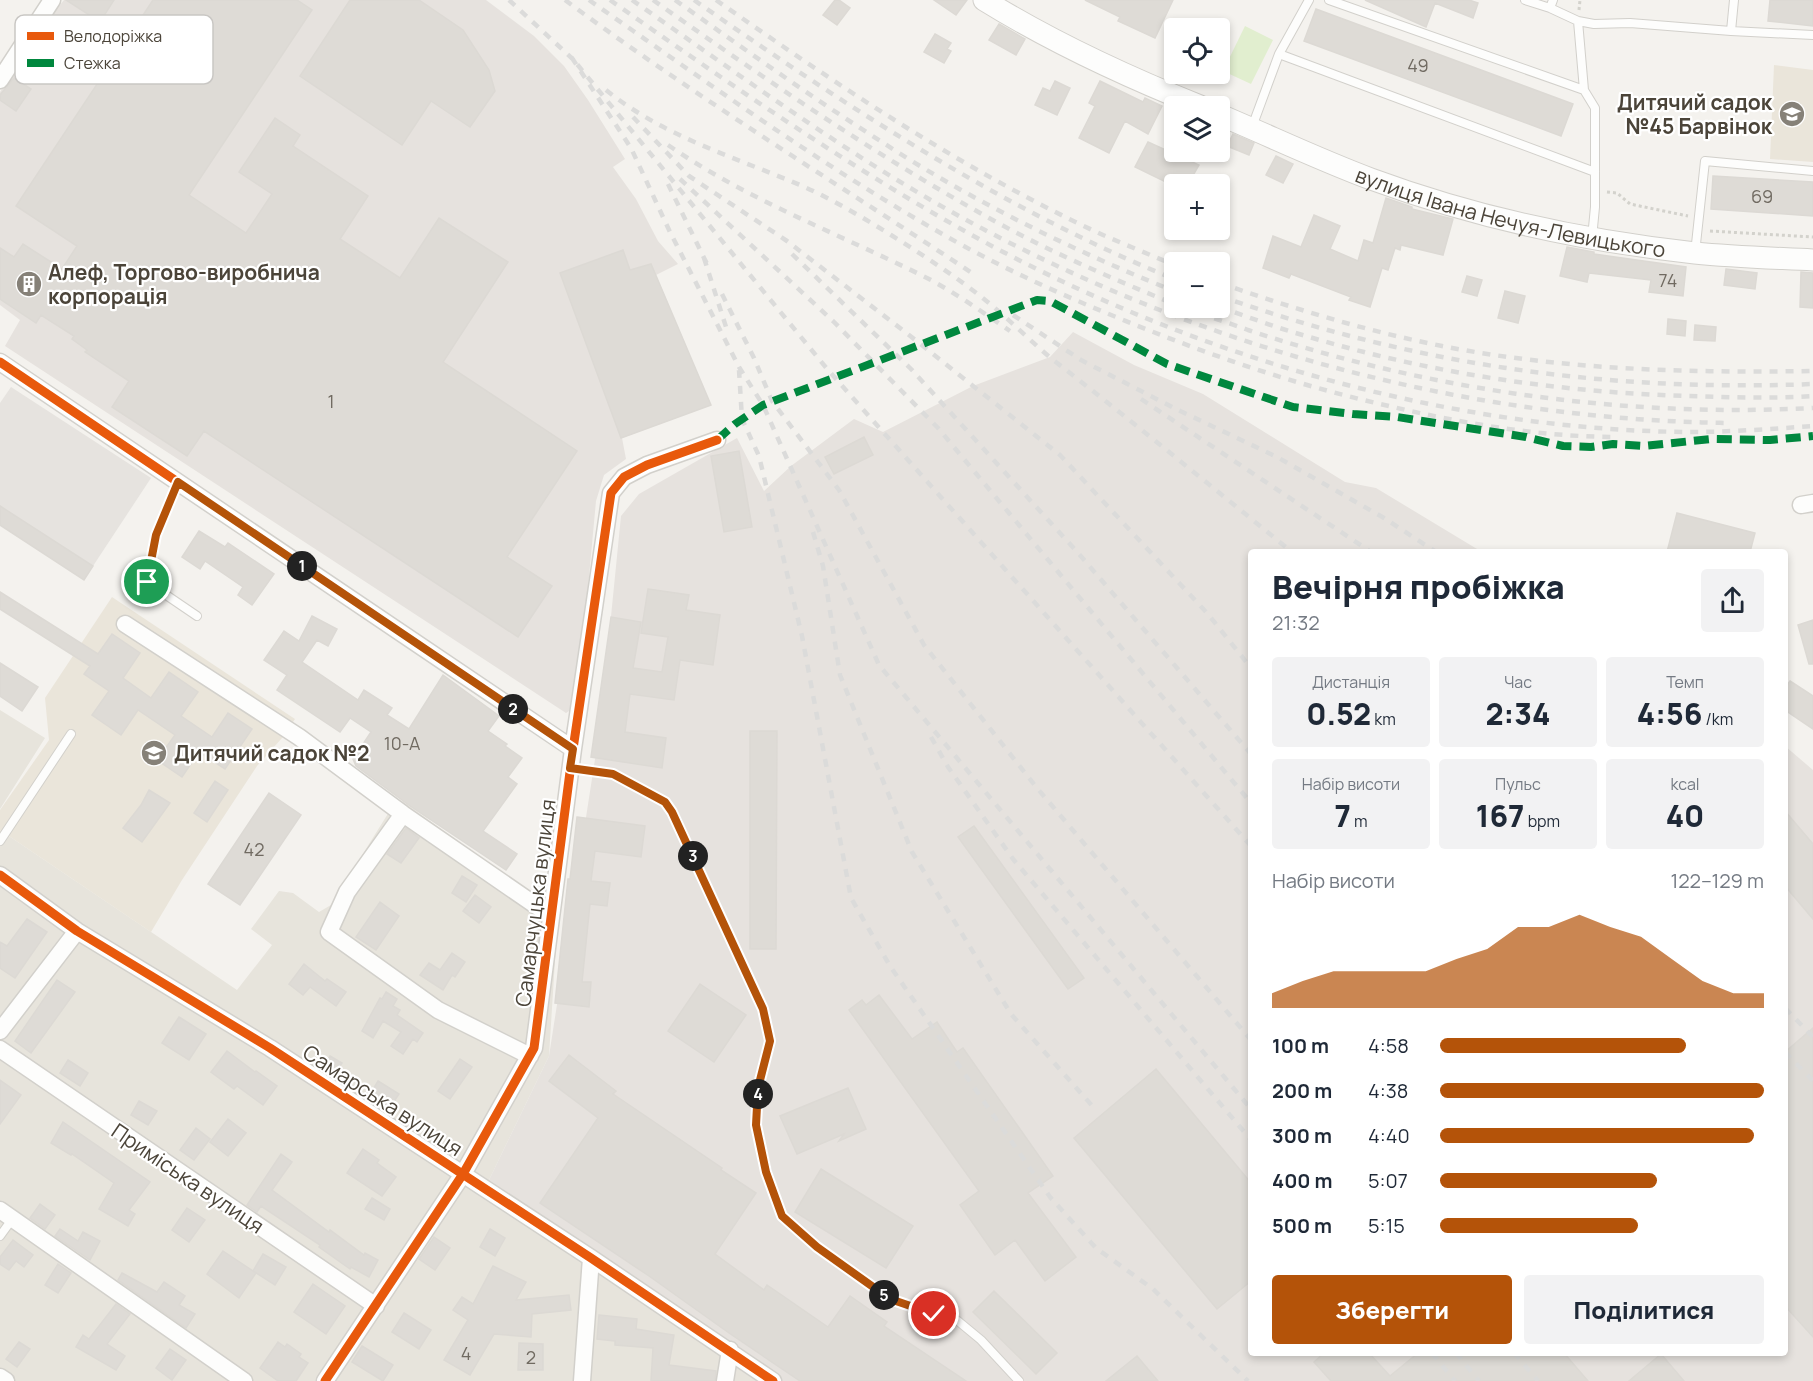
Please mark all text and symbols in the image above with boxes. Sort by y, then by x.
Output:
legend [15,15,213,84]
map controls [1164,18,1230,318]
button: locate [1164,18,1230,84]
text: Велодоріжка [64,25,162,47]
text: Стежка [64,52,121,74]
house number: 49 [1407,53,1429,77]
place label: Дитячий садок №45 Барвінок [1617,88,1773,140]
button: layers [1164,96,1230,162]
school or university icon: Дитячий садок №45 Барвінок [1777,99,1807,129]
street label: вулиця Івана Нечуя-Левицького [1352,160,1667,263]
button: + [1164,174,1230,240]
house number: 69 [1751,184,1773,208]
button: − [1164,252,1230,318]
place label: Алеф, Торгово-виробнича корпорація [48,258,320,310]
house number: 74 [1659,268,1677,292]
building icon: Алеф, Торгово-виробнича корпорація [14,269,44,299]
house number: 1 [327,389,335,413]
pin: 1 [287,551,317,581]
text: 1 [298,555,306,577]
pin [121,556,172,607]
text: Вечірня пробіжка [1272,564,1565,609]
icon: arrive [130,565,163,598]
button: share [1701,569,1764,632]
text: 21:32 [1272,609,1320,636]
text: Дистанція [1312,671,1390,693]
text: Час [1504,671,1532,693]
text: Темп [1666,671,1704,693]
text: 0.52 [1306,693,1371,734]
text: 2:34 [1485,693,1551,734]
text: 4:56 [1637,693,1702,734]
pin: 2 [498,694,528,724]
text: 2 [508,698,518,720]
text: km [1371,708,1396,730]
text: /km [1702,708,1733,730]
house number: 10-А [384,731,421,755]
school or university icon: Дитячий садок №2 [139,738,169,768]
place label: Дитячий садок №2 [174,739,370,767]
text: Набір висоти [1302,773,1400,795]
text: Пульс [1495,773,1541,795]
text: kcal [1670,773,1700,795]
text: 7 [1334,795,1351,836]
text: 167 [1476,795,1524,836]
text: 40 [1666,795,1704,836]
street label: Самарчуцька вулиця [508,798,562,1008]
text: m [1351,810,1368,832]
text: bpm [1524,810,1560,832]
house number: 42 [244,837,264,861]
pin: 3 [678,841,708,871]
text: 3 [688,845,698,867]
text: Набір висоти [1272,867,1395,894]
text: 122–129 m [1670,867,1764,894]
text: 100 m [1272,1032,1329,1059]
text: 4:58 [1368,1032,1409,1059]
street label: Самарська вулиця [298,1038,468,1162]
text: 200 m [1272,1077,1332,1104]
text: 4:38 [1368,1077,1408,1104]
pin: 4 [743,1079,773,1109]
text: 4 [753,1083,763,1105]
street label: Приміська вулиця [106,1117,270,1239]
text: 300 m [1272,1122,1332,1149]
text: 4:40 [1368,1122,1410,1149]
text: 400 m [1272,1167,1332,1194]
text: 5:07 [1368,1167,1408,1194]
text: 500 m [1272,1212,1332,1239]
text: 5:15 [1368,1212,1405,1239]
button: Зберегти [1272,1275,1512,1344]
button: Поділитися [1524,1275,1764,1344]
pin: 5 [869,1280,899,1310]
text: 5 [879,1284,889,1306]
pin [908,1288,959,1339]
icon: check [917,1297,950,1330]
house number: 4 [461,1341,471,1365]
house number: 2 [526,1345,536,1369]

